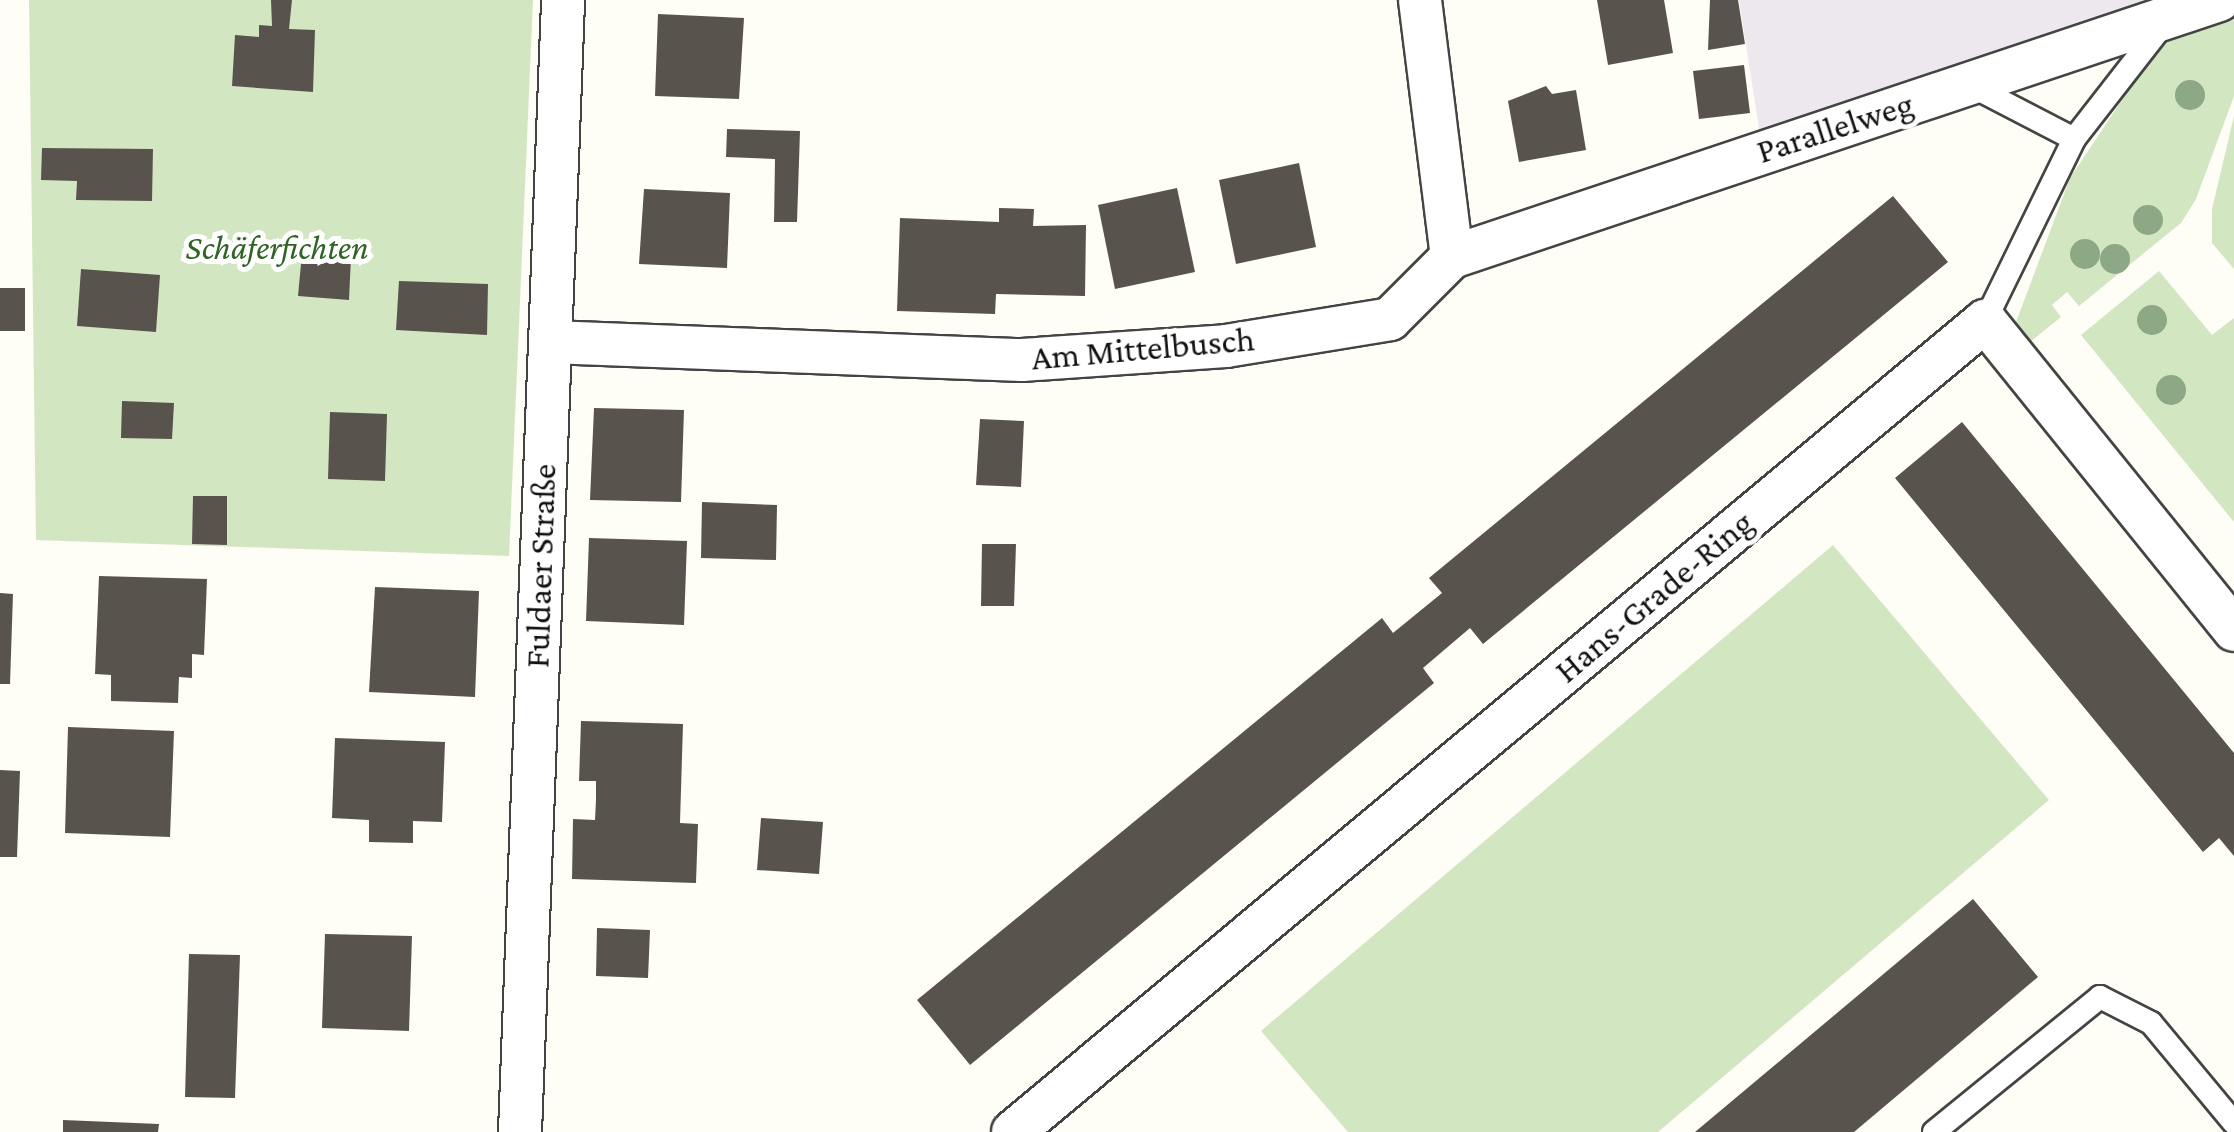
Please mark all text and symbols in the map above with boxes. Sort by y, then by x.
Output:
street label: Parallelweg [1752,83,1918,173]
park label: Schäferfichten [185,227,369,269]
street label: Am Mittelbusch [1030,318,1256,380]
street label: Fuldaer Straße [516,463,566,669]
street label: Hans-Grade-Ring [1546,502,1762,692]

